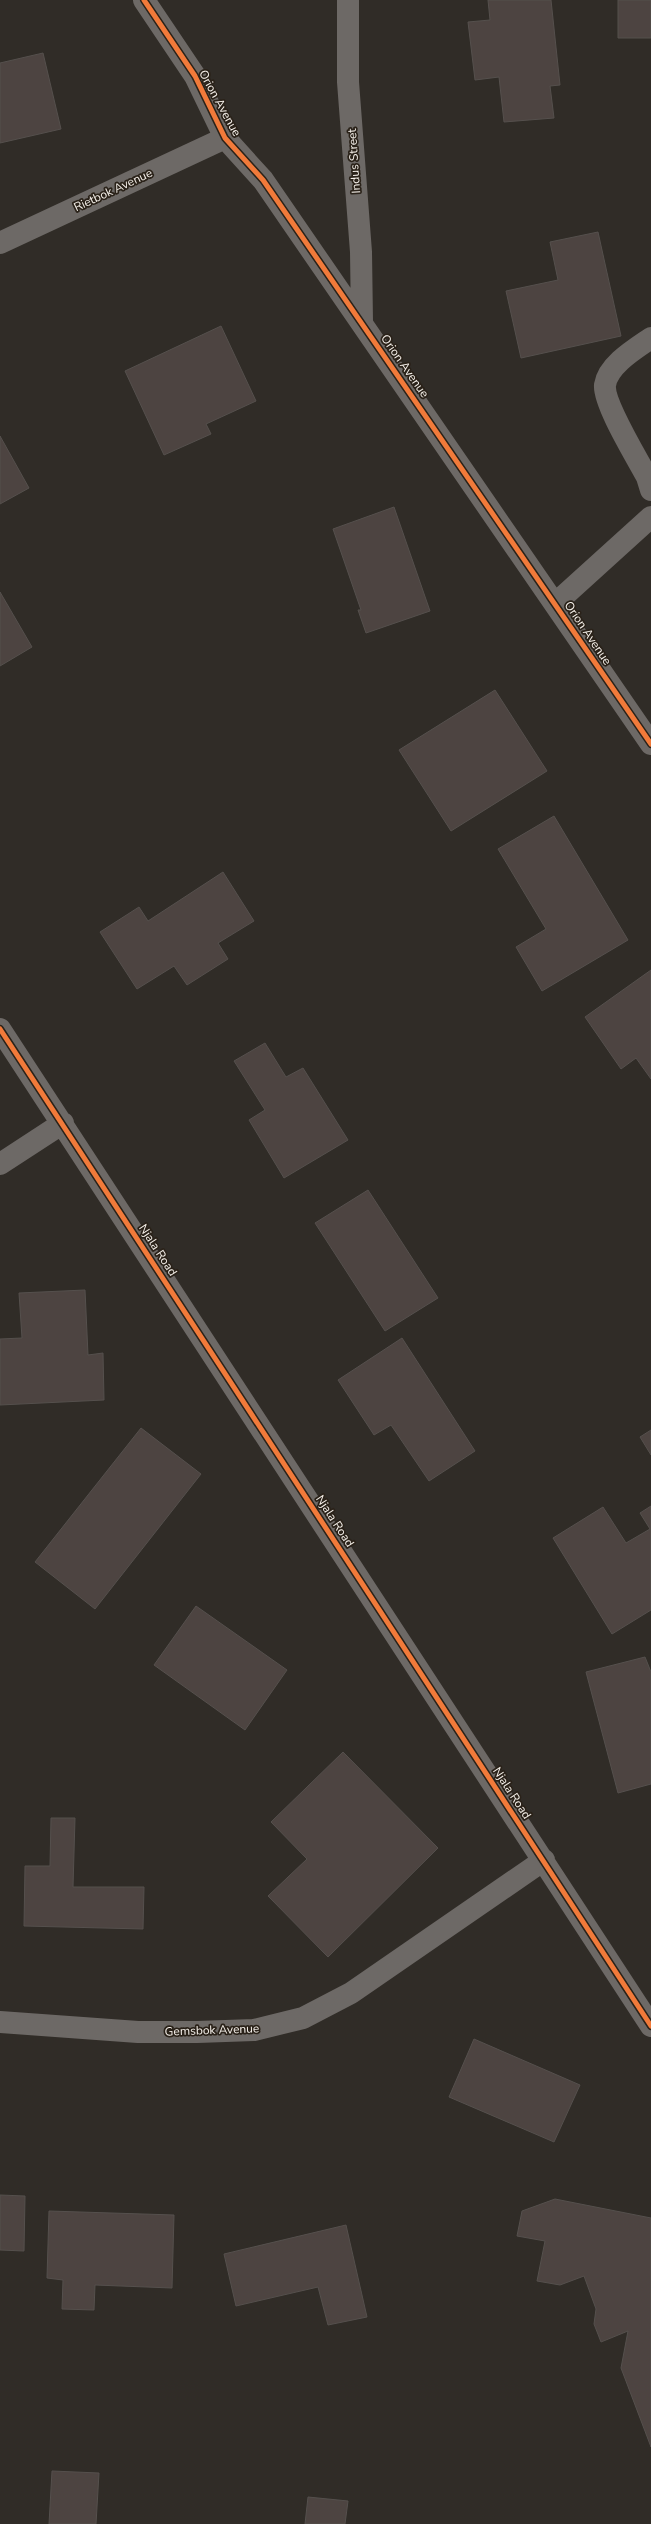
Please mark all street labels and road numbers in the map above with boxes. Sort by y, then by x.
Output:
street label: Orion Avenue [195,67,245,139]
street label: Indus Street [344,127,364,194]
street label: Rietbok Avenue [71,165,155,215]
street label: Orion Avenue [377,331,433,401]
street label: Orion Avenue [561,598,615,668]
street label: Njala Road [135,1221,181,1279]
street label: Njala Road [312,1492,358,1550]
street label: Njala Road [489,1764,535,1822]
street label: Gemsbok Avenue [164,2020,260,2040]

